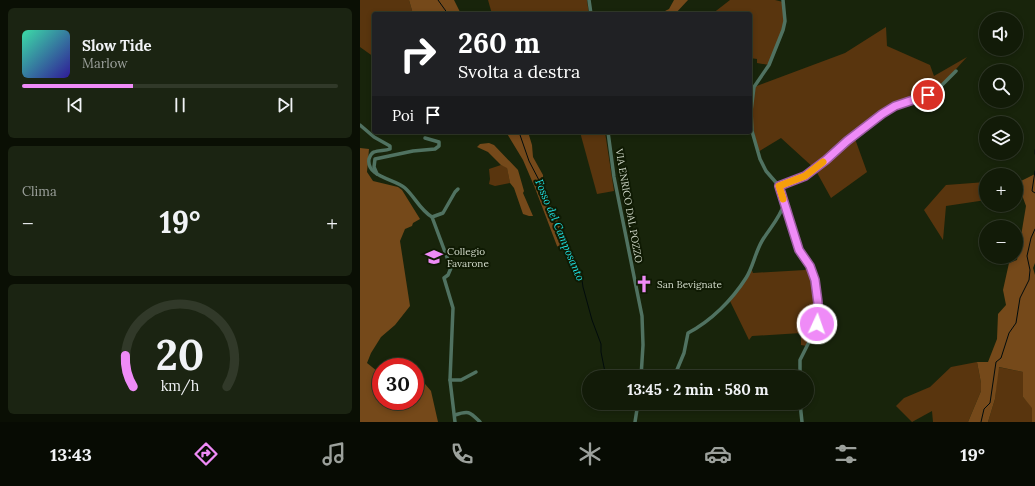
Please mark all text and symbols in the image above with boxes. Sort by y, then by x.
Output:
map controls [979,12,1023,264]
button: sound [979,12,1023,56]
text: 260 m [458,25,540,61]
icon: right [392,28,444,80]
text: Slow Tide [82,36,152,55]
text: Marlow [82,55,128,72]
text: Svolta a destra [458,60,580,83]
button: search [979,64,1023,108]
pin [911,78,945,112]
icon: arrive [917,84,939,106]
icon: previous [64,94,86,116]
icon: pause [169,94,191,116]
icon: next [274,94,296,116]
icon: arrive [422,104,444,126]
text: Poi [392,106,414,125]
button: layers [979,116,1023,160]
street label: VIA ENRICO DAL POZZO [612,147,645,264]
button: + [979,168,1023,212]
water label: Fosso del Camposanto [532,177,588,283]
text: Clima [22,183,57,200]
text: 19° [160,203,200,241]
text: − [22,209,34,237]
text: + [326,209,338,237]
button: − [979,220,1023,264]
place label: Collegio Favarone [447,245,489,270]
school or university icon: Collegio Favarone [424,247,444,267]
church icon: San Bevignate [634,274,654,294]
place label: San Bevignate [657,278,723,291]
position arrow [796,303,838,345]
text: 20 [156,328,204,381]
speed limit sign: 30 [372,358,424,410]
text: km/h [161,377,200,396]
text: 13:45 · 2 min · 580 m [627,380,769,399]
icon: directions [192,440,220,468]
icon: music [320,440,348,468]
icon: phone [448,440,476,468]
icon: climate [576,440,604,468]
icon: car [704,440,732,468]
icon: filters [832,440,860,468]
text: 13:43 [50,443,92,466]
text: 19° [960,443,985,466]

